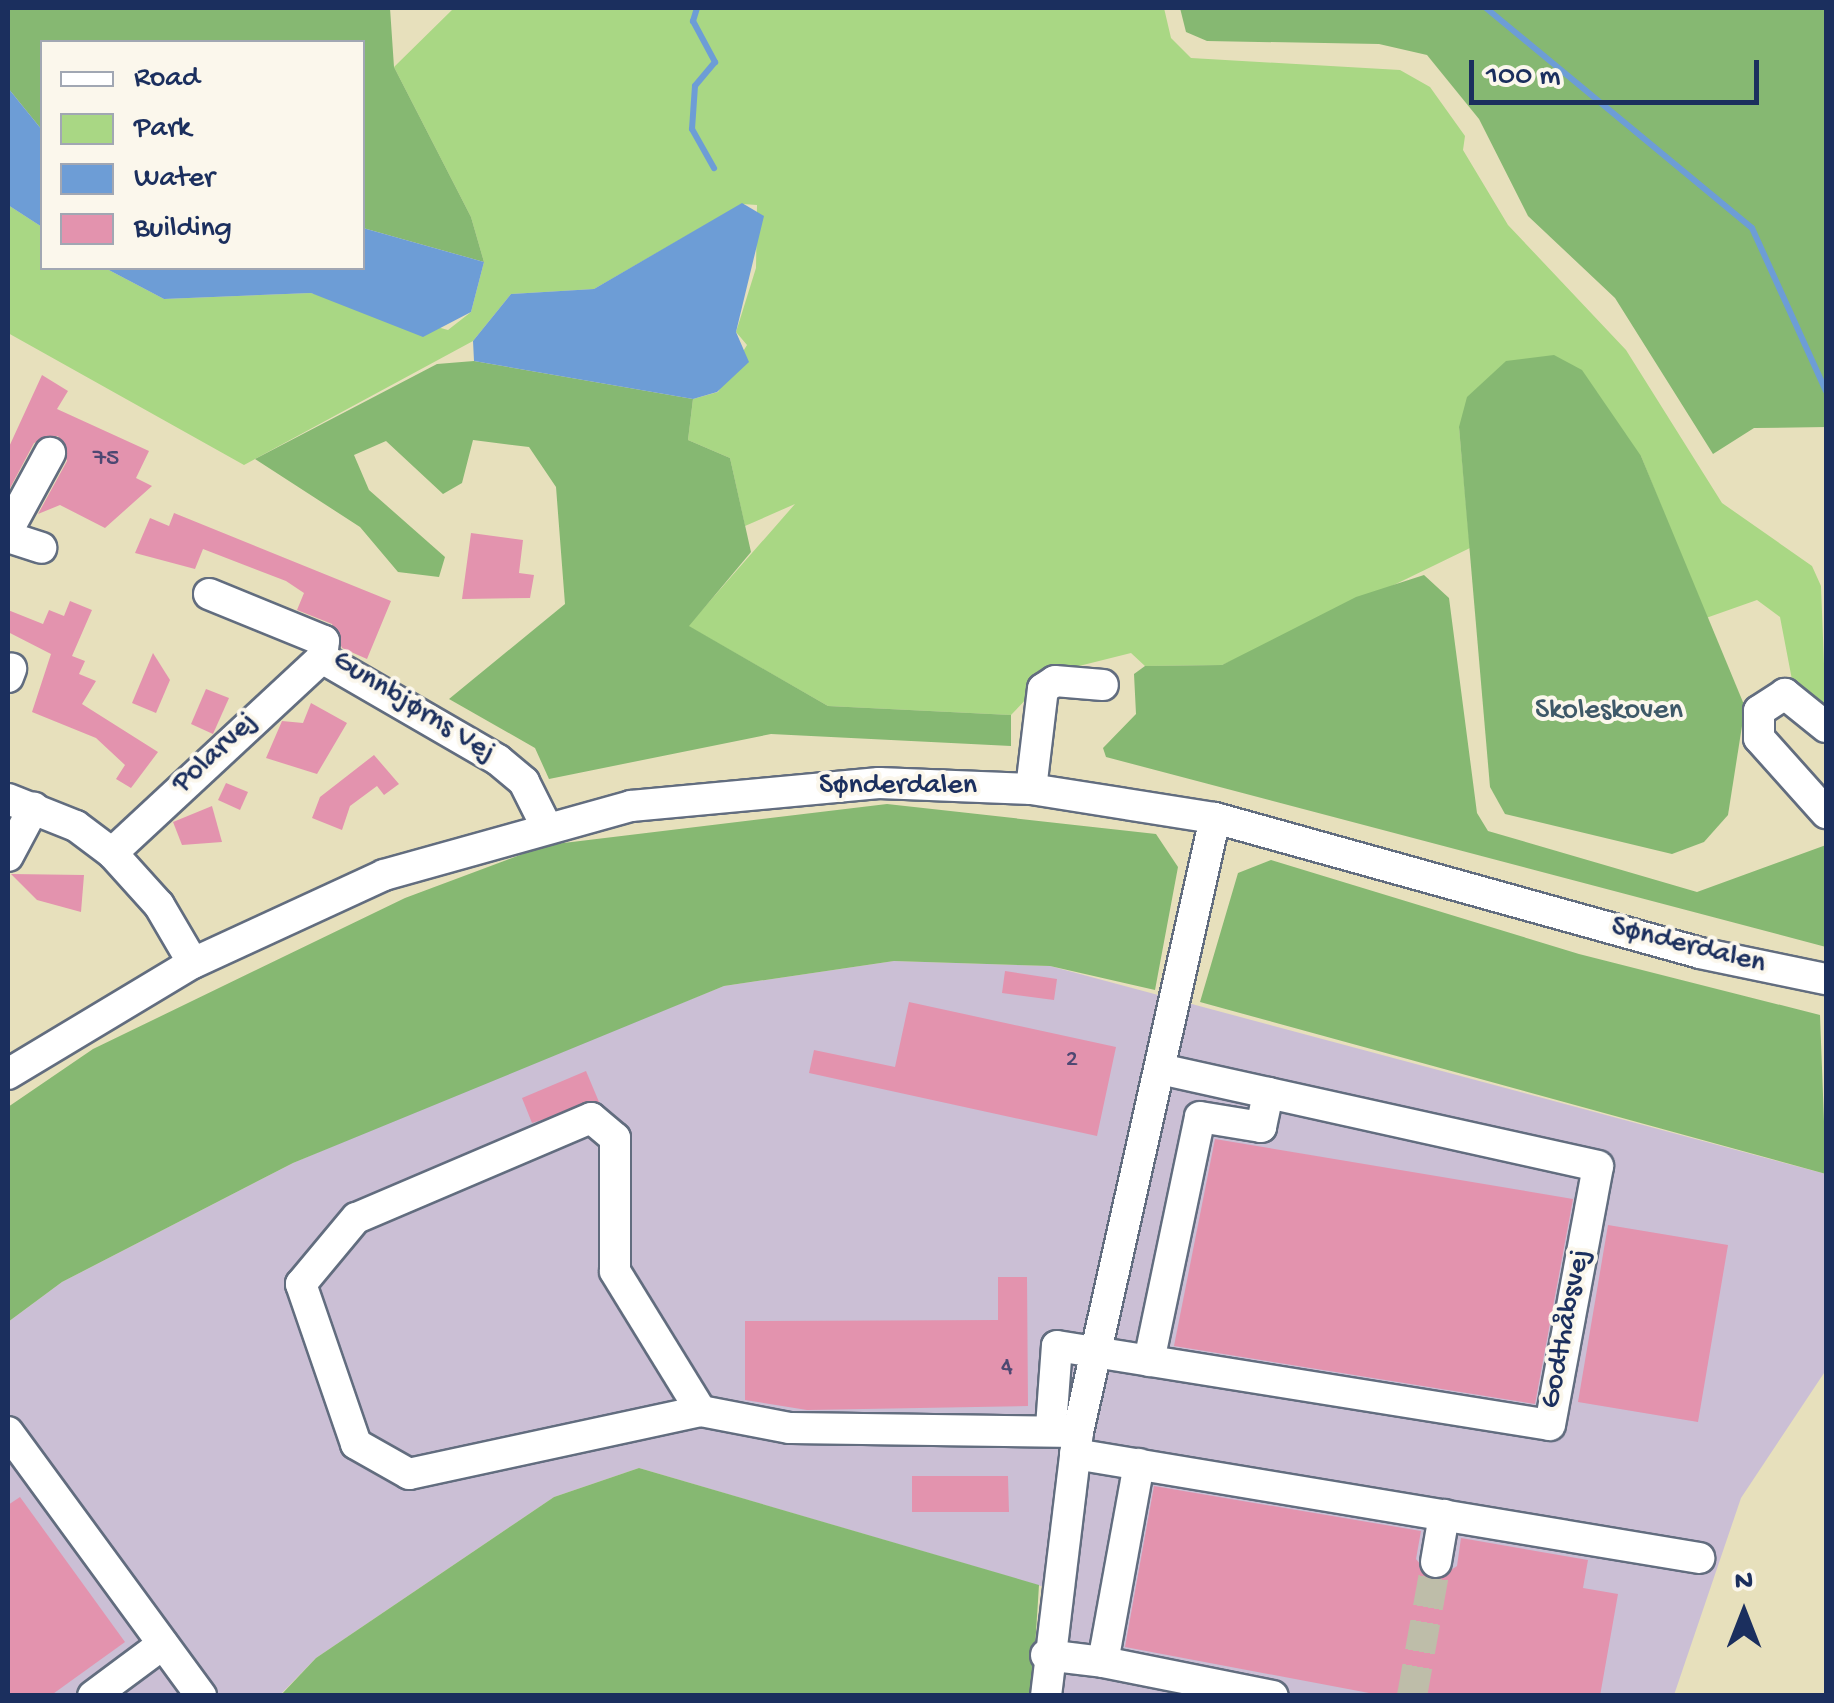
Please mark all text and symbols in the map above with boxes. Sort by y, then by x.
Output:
legend [40,40,365,270]
scale bar [1474,40,1764,102]
text: 100 m [1486,60,1561,95]
text: Road [134,62,200,97]
text: Park [134,112,191,147]
text: Water [134,162,215,197]
text: Building [134,212,232,247]
house number: 75 [93,445,119,475]
street label: Gunnbjørns Vej [325,644,501,772]
park label: Skoleskoven [1535,694,1683,730]
street label: Polarvej [166,706,266,802]
street label: Sønderdalen [819,769,977,805]
street label: Sønderdalen [1607,910,1769,984]
house number: 2 [1066,1046,1078,1076]
street label: Godthåbsvej [1534,1246,1600,1412]
house number: 4 [1001,1353,1013,1383]
north arrow [1694,1563,1794,1663]
text: N [1735,1566,1753,1599]

